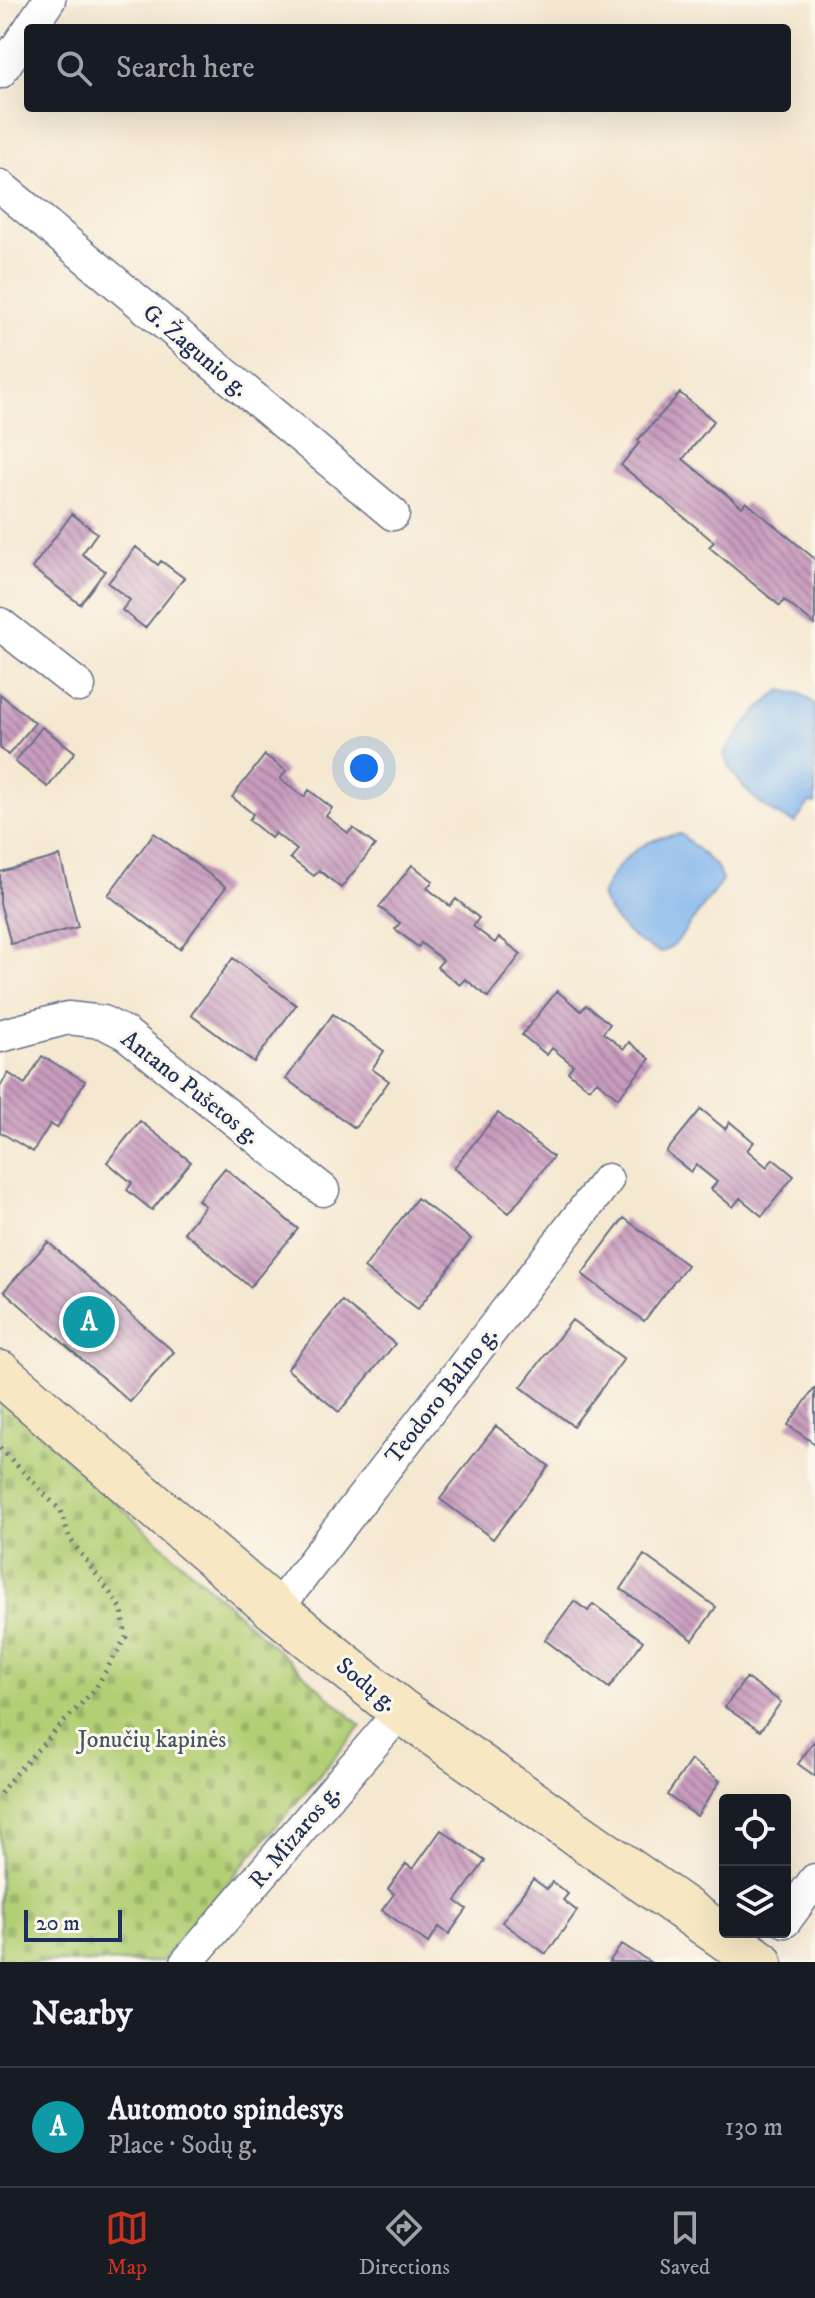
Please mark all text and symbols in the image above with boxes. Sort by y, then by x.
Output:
search box [24,24,791,112]
icon: search [52,46,96,90]
text: Search here [116,50,255,87]
street label: G. Žagunio g. [136,297,255,404]
your location [344,748,384,788]
street label: Antano Pušetos g. [115,1024,266,1151]
pin: A [63,1292,115,1352]
street label: Teodoro Balno g. [379,1321,505,1470]
street label: Sodų g. [330,1651,403,1719]
park label: Jonučių kapinės [76,1725,226,1755]
street label: R. Mizaros g. [243,1778,347,1895]
map controls [719,1794,791,1938]
button: locate [719,1794,791,1866]
button: layers [719,1866,791,1938]
scale bar [24,1906,122,1942]
text: 20 m [36,1910,80,1937]
text: Nearby [32,1993,133,2035]
text: Automoto spindesys [108,2092,344,2129]
text: A [50,2111,66,2144]
text: 130 m [725,2111,783,2144]
text: Place · Sodų g. [108,2129,257,2162]
tab: Map [105,2206,149,2281]
tab: Directions [359,2206,450,2281]
tab: Saved [660,2206,710,2281]

